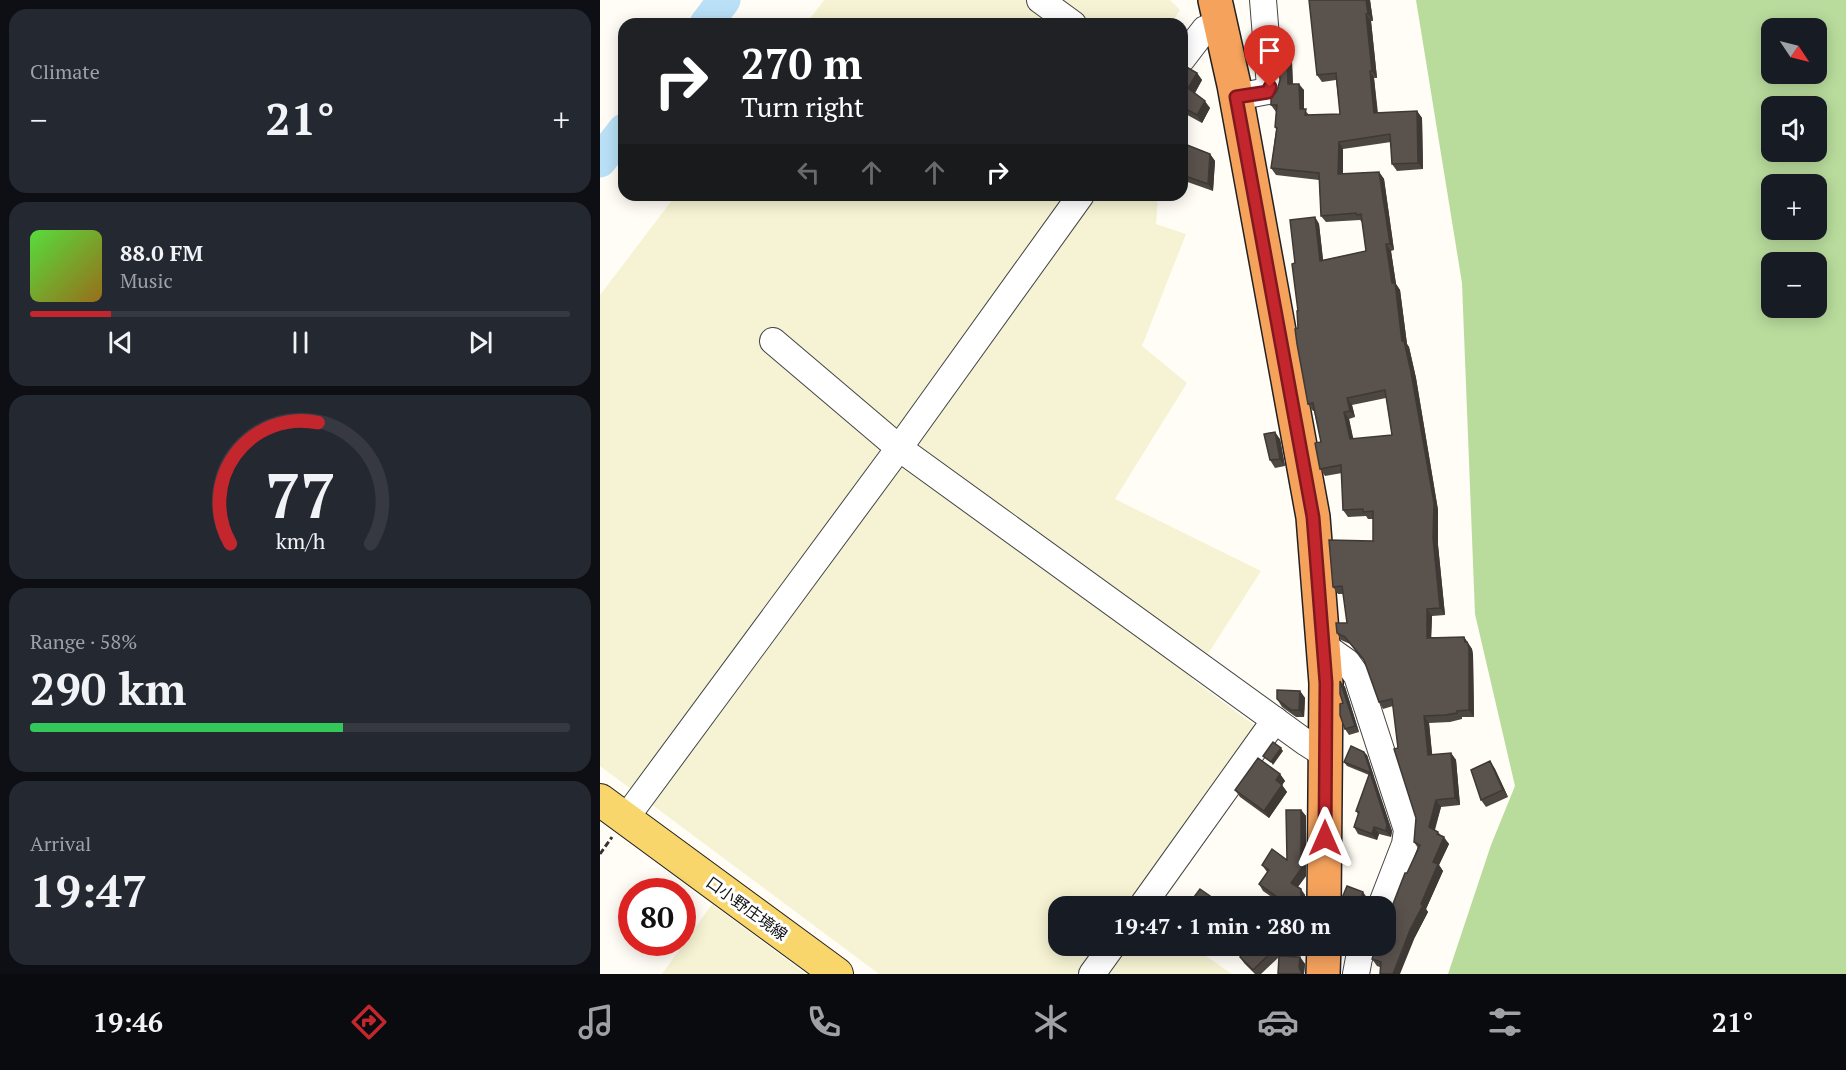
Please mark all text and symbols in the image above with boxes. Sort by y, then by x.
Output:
north arrow [1761,18,1827,84]
map controls [1761,18,1827,318]
pin [1244,25,1295,87]
icon: arrive [1253,34,1286,67]
text: 270 m [741,35,862,91]
icon: right [642,42,720,120]
text: Climate [30,58,100,85]
text: 21° [265,88,335,148]
text: Turn right [741,89,864,125]
button: sound [1761,96,1827,162]
text: − [30,98,48,141]
text: + [552,98,570,141]
icon: left [792,156,825,189]
icon: ahead [855,156,888,189]
icon: ahead [918,156,951,189]
icon: right [981,156,1014,189]
button: + [1761,174,1827,240]
text: 88.0 FM [120,238,203,267]
button: − [1761,252,1827,318]
text: Music [120,267,173,294]
icon: previous [104,326,137,359]
icon: pause [284,326,317,359]
icon: next [464,326,497,359]
text: 77 [265,453,335,536]
text: km/h [275,527,325,555]
text: Range · 58% [30,628,137,655]
text: 290 km [30,658,186,718]
position arrow [1293,806,1357,870]
text: Arrival [30,830,91,857]
text: 19:47 [30,860,147,920]
street label: 口小野庄境線 [702,871,792,945]
speed limit sign: 80 [618,878,696,956]
text: 19:47 · 1 min · 280 m [1113,911,1331,940]
icon: directions [348,1001,390,1043]
icon: music [575,1001,617,1043]
icon: phone [803,1001,845,1043]
icon: climate [1030,1001,1072,1043]
icon: car [1257,1001,1299,1043]
icon: filters [1484,1001,1526,1043]
text: 19:46 [93,1004,163,1040]
text: 21° [1712,1004,1753,1040]

